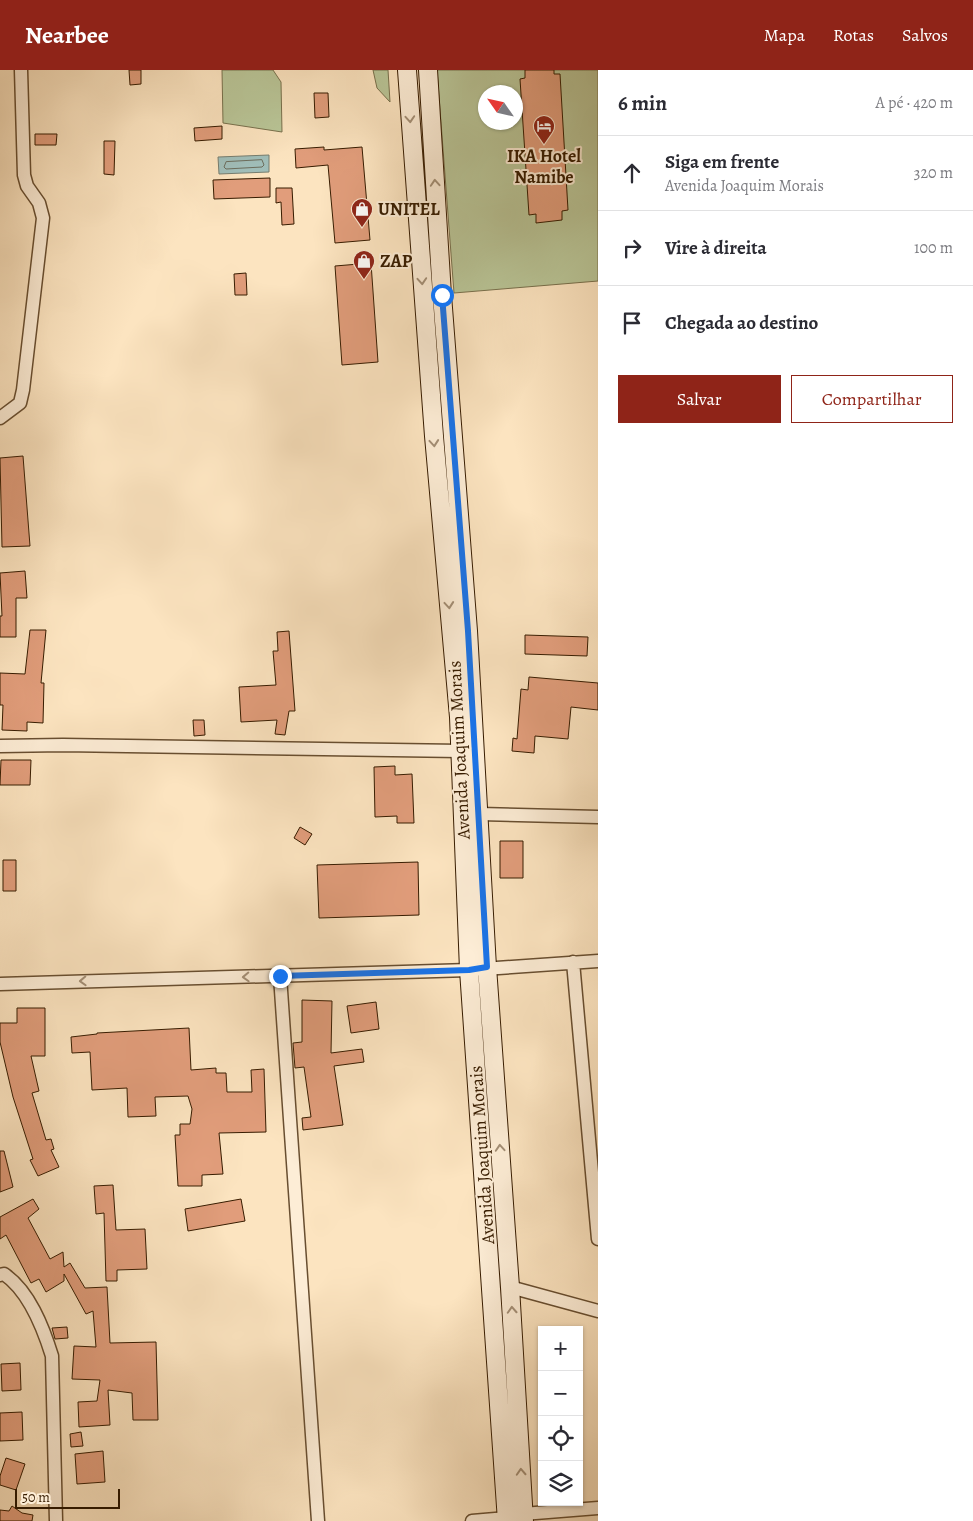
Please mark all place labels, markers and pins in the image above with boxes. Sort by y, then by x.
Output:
hotel icon: IKA Hotel Namibe [532,114,556,145]
place label: IKA Hotel Namibe [507,144,581,189]
shop icon: UNITEL [350,197,374,228]
place label: UNITEL [378,197,440,221]
shop icon: ZAP [352,249,376,280]
place label: ZAP [380,249,413,273]

